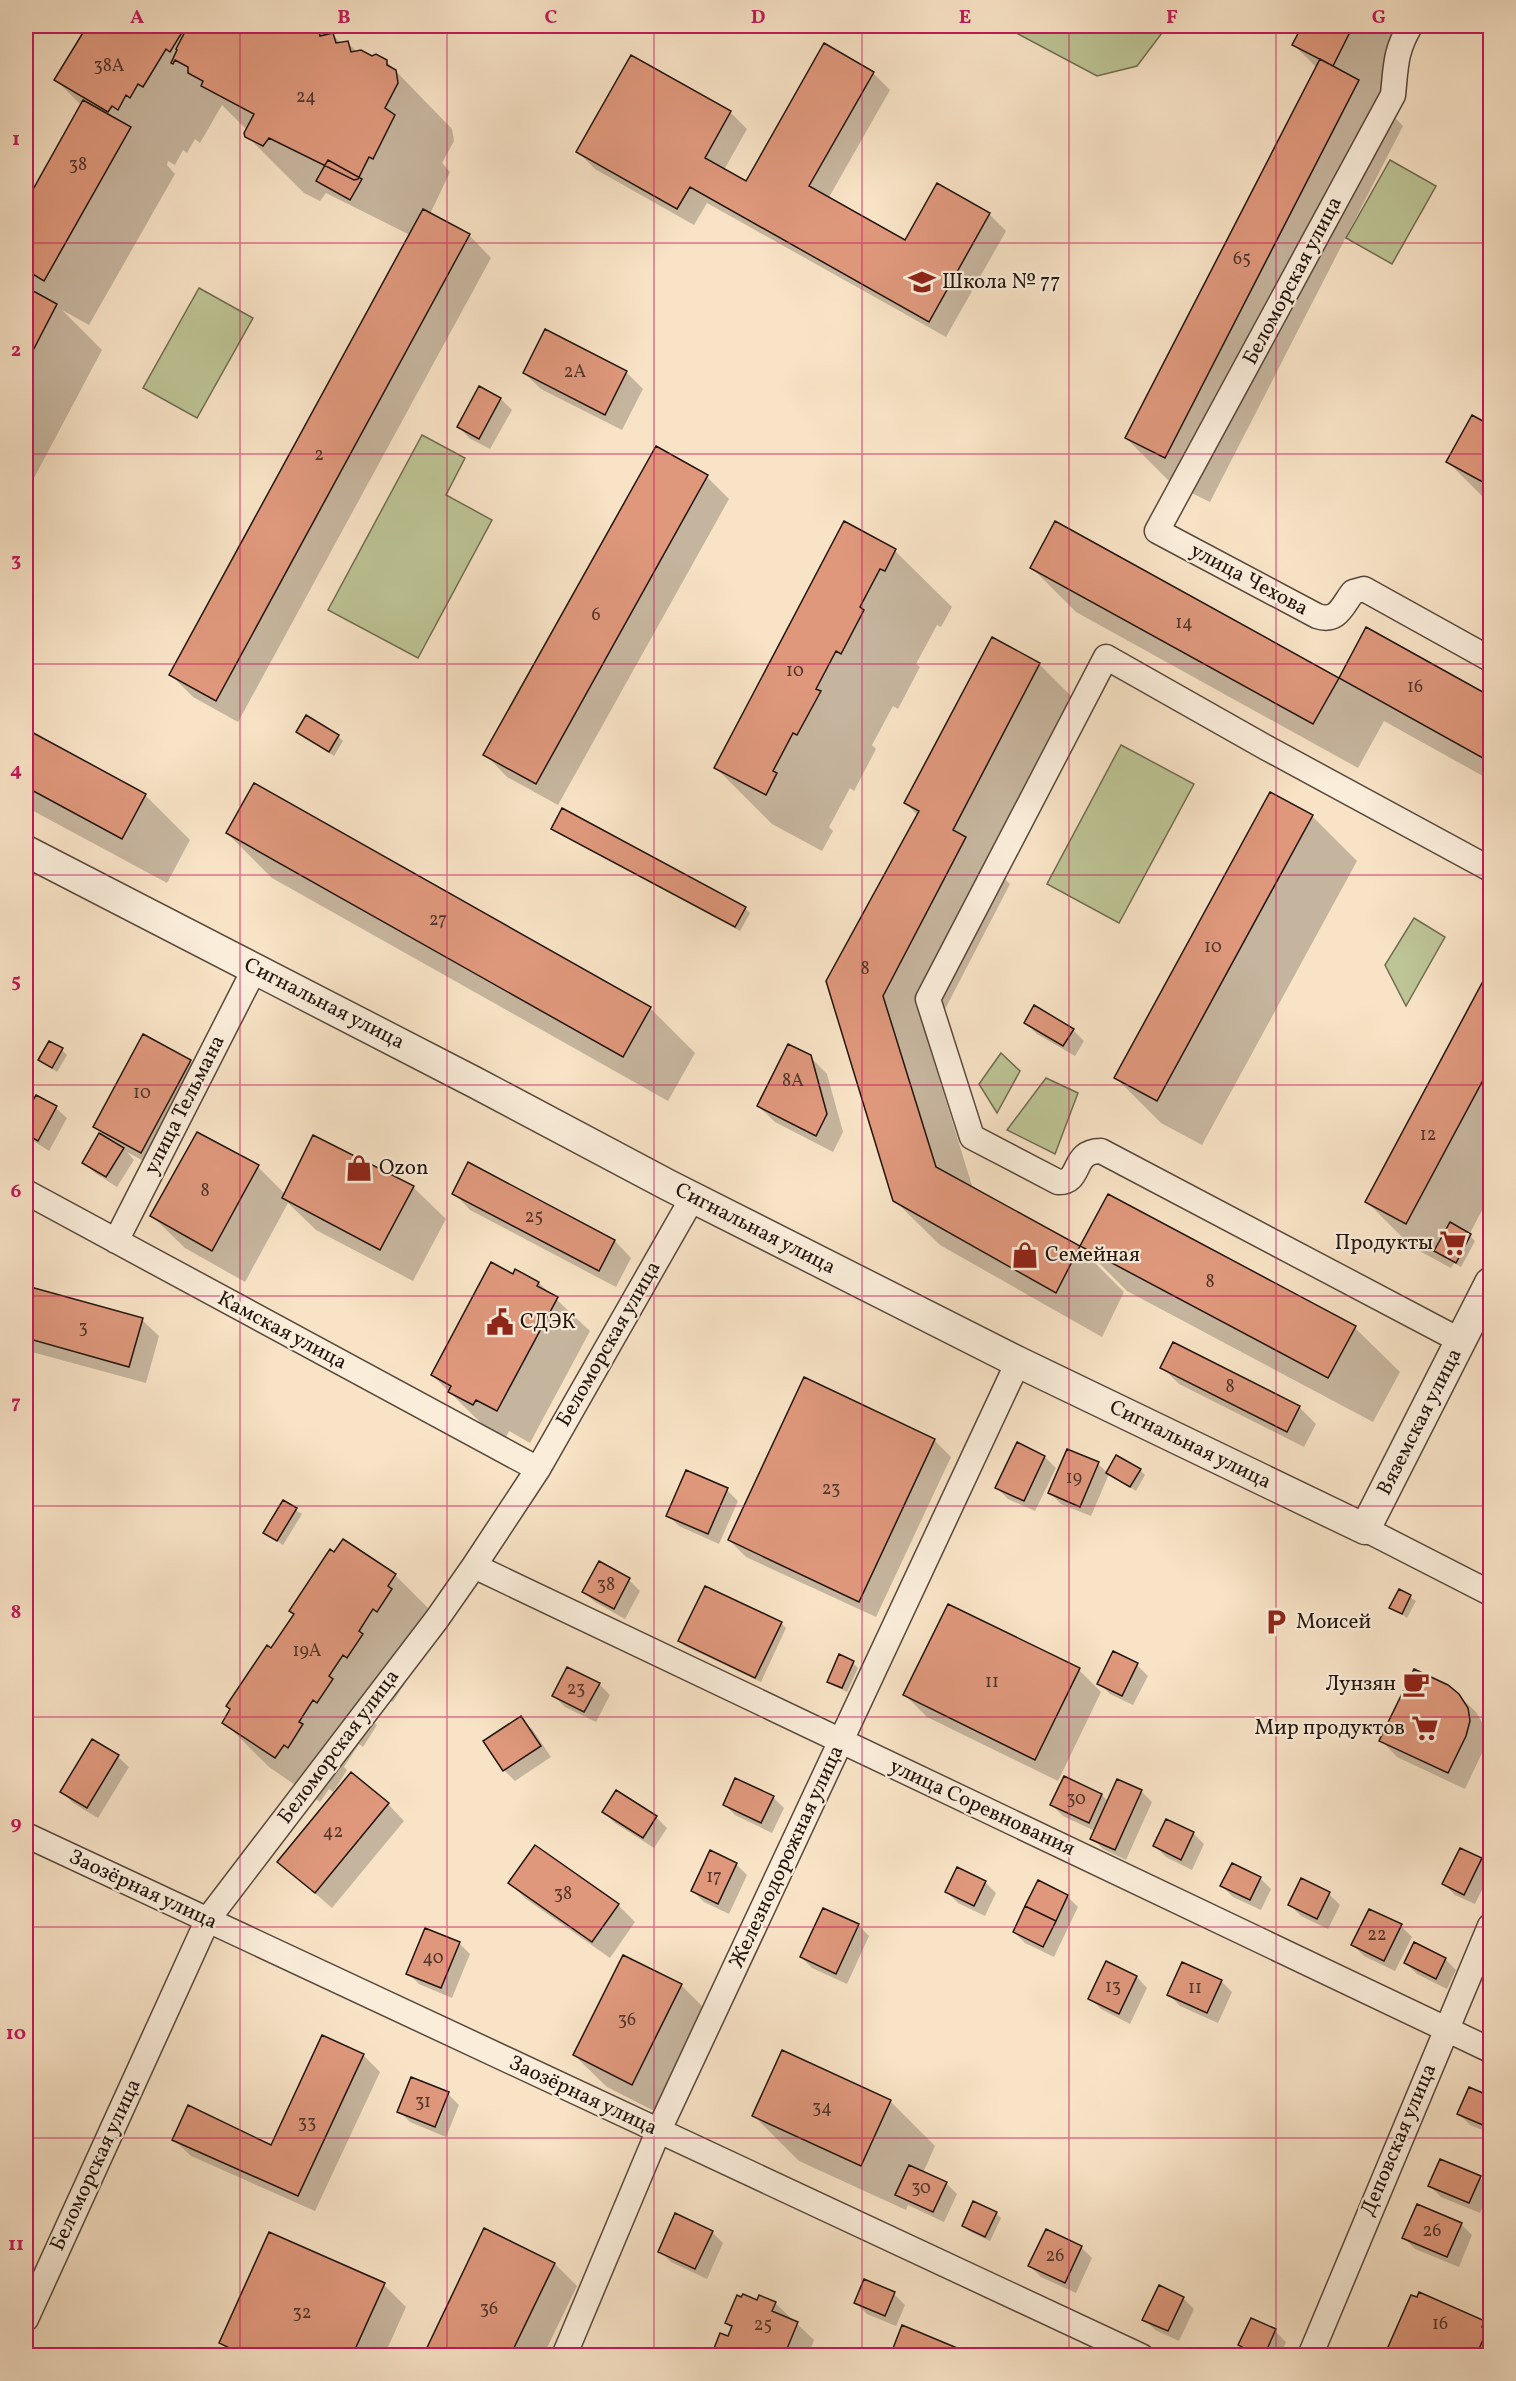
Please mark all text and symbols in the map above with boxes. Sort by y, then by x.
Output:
text: A [130,4,144,32]
text: B [337,4,351,32]
text: C [545,4,558,32]
text: D [751,4,765,32]
text: E [959,4,971,32]
text: F [1166,4,1178,32]
text: G [1372,4,1386,32]
house number: 38А [93,54,125,79]
house number: 24 [296,85,316,110]
text: 1 [12,126,20,154]
house number: 38 [69,153,87,178]
street label: Беломорская улица [1236,192,1350,370]
house number: 65 [1233,247,1251,272]
school or university icon: Школа № 77 [907,267,937,297]
place label: Школа № 77 [942,268,1060,297]
text: 2 [11,337,21,365]
house number: 2А [564,360,586,385]
house number: 2 [314,443,324,468]
street label: улица Чехова [1185,537,1313,623]
text: 3 [11,547,21,575]
house number: 6 [591,603,601,628]
house number: 14 [1175,611,1193,636]
house number: 10 [786,659,804,684]
house number: 16 [1407,675,1423,700]
text: 4 [10,757,22,785]
house number: 27 [429,908,447,933]
house number: 10 [1204,935,1222,960]
street label: Сигнальная улица [239,951,409,1057]
house number: 8 [860,957,870,982]
text: 5 [11,968,21,996]
street label: улица Тельмана [137,1030,233,1180]
house number: 8А [782,1069,804,1094]
house number: 10 [133,1081,151,1106]
house number: 12 [1420,1123,1436,1148]
shop icon: Ozon [344,1153,374,1183]
place label: Ozon [379,1154,429,1183]
street label: Сигнальная улица [670,1176,840,1282]
text: 6 [11,1178,22,1206]
house number: 8 [200,1179,210,1204]
house number: 25 [525,1205,543,1230]
supermarket icon: Продукты [1438,1228,1468,1258]
place label: Продукты [1335,1229,1433,1258]
shop icon: Семейная [1010,1240,1040,1270]
place label: Семейная [1045,1241,1140,1270]
street label: Беломорская улица [550,1256,668,1432]
house number: 8 [1205,1270,1215,1295]
street label: Камская улица [212,1285,352,1377]
public building icon: СДЭК [485,1307,515,1337]
place label: СДЭК [520,1308,576,1337]
house number: 3 [78,1316,88,1341]
street label: Вяземская улица [1370,1343,1470,1501]
house number: 8 [1225,1375,1235,1400]
text: 7 [11,1389,21,1417]
street label: Сигнальная улица [1104,1393,1276,1497]
house number: 19 [1066,1466,1082,1491]
house number: 23 [822,1477,840,1502]
house number: 38 [597,1573,615,1598]
text: 8 [11,1599,21,1627]
parking icon: Моисей [1261,1607,1291,1637]
place label: Моисей [1296,1608,1371,1637]
house number: 19А [293,1639,322,1664]
street label: Беломорская улица [271,1664,407,1830]
cafe icon: Лунзян [1401,1669,1431,1699]
house number: 11 [985,1670,999,1695]
place label: Лунзян [1325,1670,1396,1699]
house number: 23 [567,1677,585,1702]
supermarket icon: Мир продуктов [1410,1713,1440,1743]
place label: Мир продуктов [1254,1714,1405,1743]
street label: Железнодорожная улица [723,1741,851,1973]
street label: улица Соревнования [884,1752,1080,1864]
house number: 30 [1066,1787,1086,1812]
text: 9 [10,1810,22,1838]
house number: 42 [323,1820,343,1845]
street label: Заозёрная улица [64,1843,222,1937]
house number: 17 [706,1865,722,1890]
house number: 38 [554,1882,572,1907]
house number: 22 [1367,1923,1387,1948]
house number: 40 [422,1946,444,1971]
house number: 13 [1105,1975,1121,2000]
house number: 11 [1188,1976,1202,2001]
house number: 36 [618,2008,636,2033]
text: 10 [6,2020,26,2048]
street label: Заозёрная улица [504,2049,662,2143]
street label: Деповская улица [1354,2059,1444,2221]
street label: Беломорская улица [43,2074,149,2256]
house number: 31 [415,2090,431,2115]
house number: 34 [812,2096,832,2121]
house number: 33 [298,2111,316,2136]
house number: 30 [911,2176,931,2201]
house number: 26 [1423,2219,1441,2244]
text: 11 [8,2231,24,2259]
house number: 26 [1046,2244,1064,2269]
house number: 36 [480,2297,498,2322]
house number: 32 [293,2301,311,2326]
house number: 16 [1432,2312,1448,2337]
house number: 25 [754,2313,772,2338]

